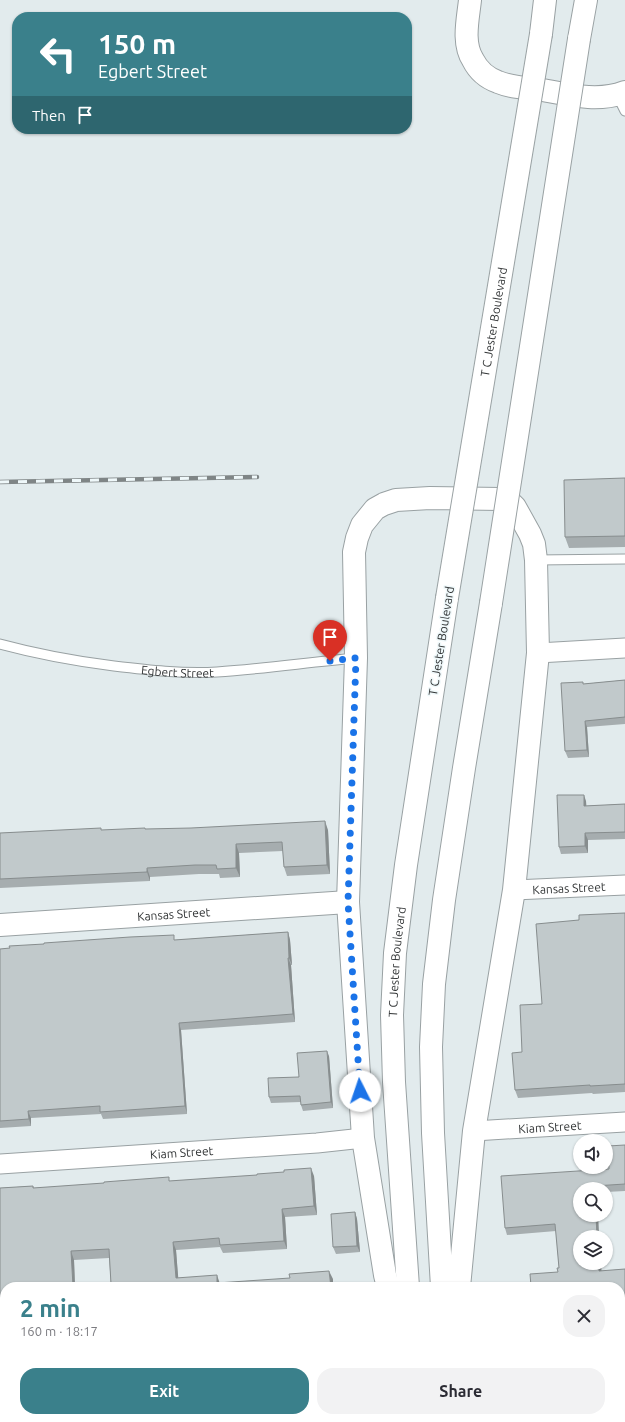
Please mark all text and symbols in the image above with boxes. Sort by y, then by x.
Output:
icon: left [32,28,84,80]
text: 150 m [98,28,176,59]
text: Egbert Street [98,61,207,81]
icon: arrive [74,104,96,126]
text: Then [32,107,66,124]
street label: T C Jester Boulevard [478,266,509,378]
street label: T C Jester Boulevard [426,585,456,697]
pin [313,620,347,661]
icon: arrive [319,626,341,648]
street label: Egbert Street [141,663,214,679]
street label: Kansas Street [532,879,606,896]
street label: Kansas Street [137,905,211,922]
street label: T C Jester Boulevard [385,906,407,1017]
position arrow [339,1070,381,1112]
street label: Kiam Street [518,1118,582,1135]
map controls [573,1134,613,1270]
button: sound [573,1134,613,1174]
street label: Kiam Street [150,1143,214,1161]
button: search [573,1182,613,1222]
button: layers [573,1230,613,1270]
text: 2 min [20,1295,81,1322]
button: close [563,1295,605,1337]
text: 160 m · 18:17 [20,1324,98,1338]
button: Exit [20,1368,309,1414]
button: Share [317,1368,605,1414]

